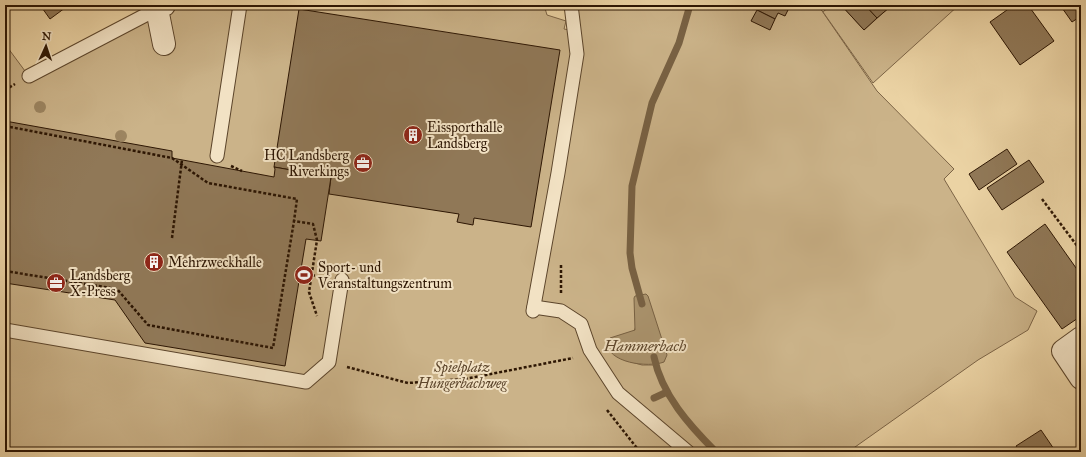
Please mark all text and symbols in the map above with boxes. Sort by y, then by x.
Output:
north arrow [26,26,66,66]
text: N [41,30,52,43]
place label: Eissporthalle Landsberg [427,119,503,152]
building icon: Eissporthalle Landsberg [402,124,424,146]
place label: HC Landsberg Riverkings [264,147,349,180]
office icon: HC Landsberg Riverkings [352,152,374,174]
building icon: Mehrzweckhalle [143,251,165,273]
place label: Mehrzweckhalle [168,254,262,271]
place label: Sport- und Veranstaltungszentrum [317,259,452,292]
sports icon: Sport- und Veranstaltungszentrum [293,264,315,286]
place label: Landsberg X-Press [70,267,131,300]
office icon: Landsberg X-Press [45,272,67,294]
water label: Hammerbach [603,337,687,355]
park label: Spielplatz Hungerbachweg [416,359,507,392]

